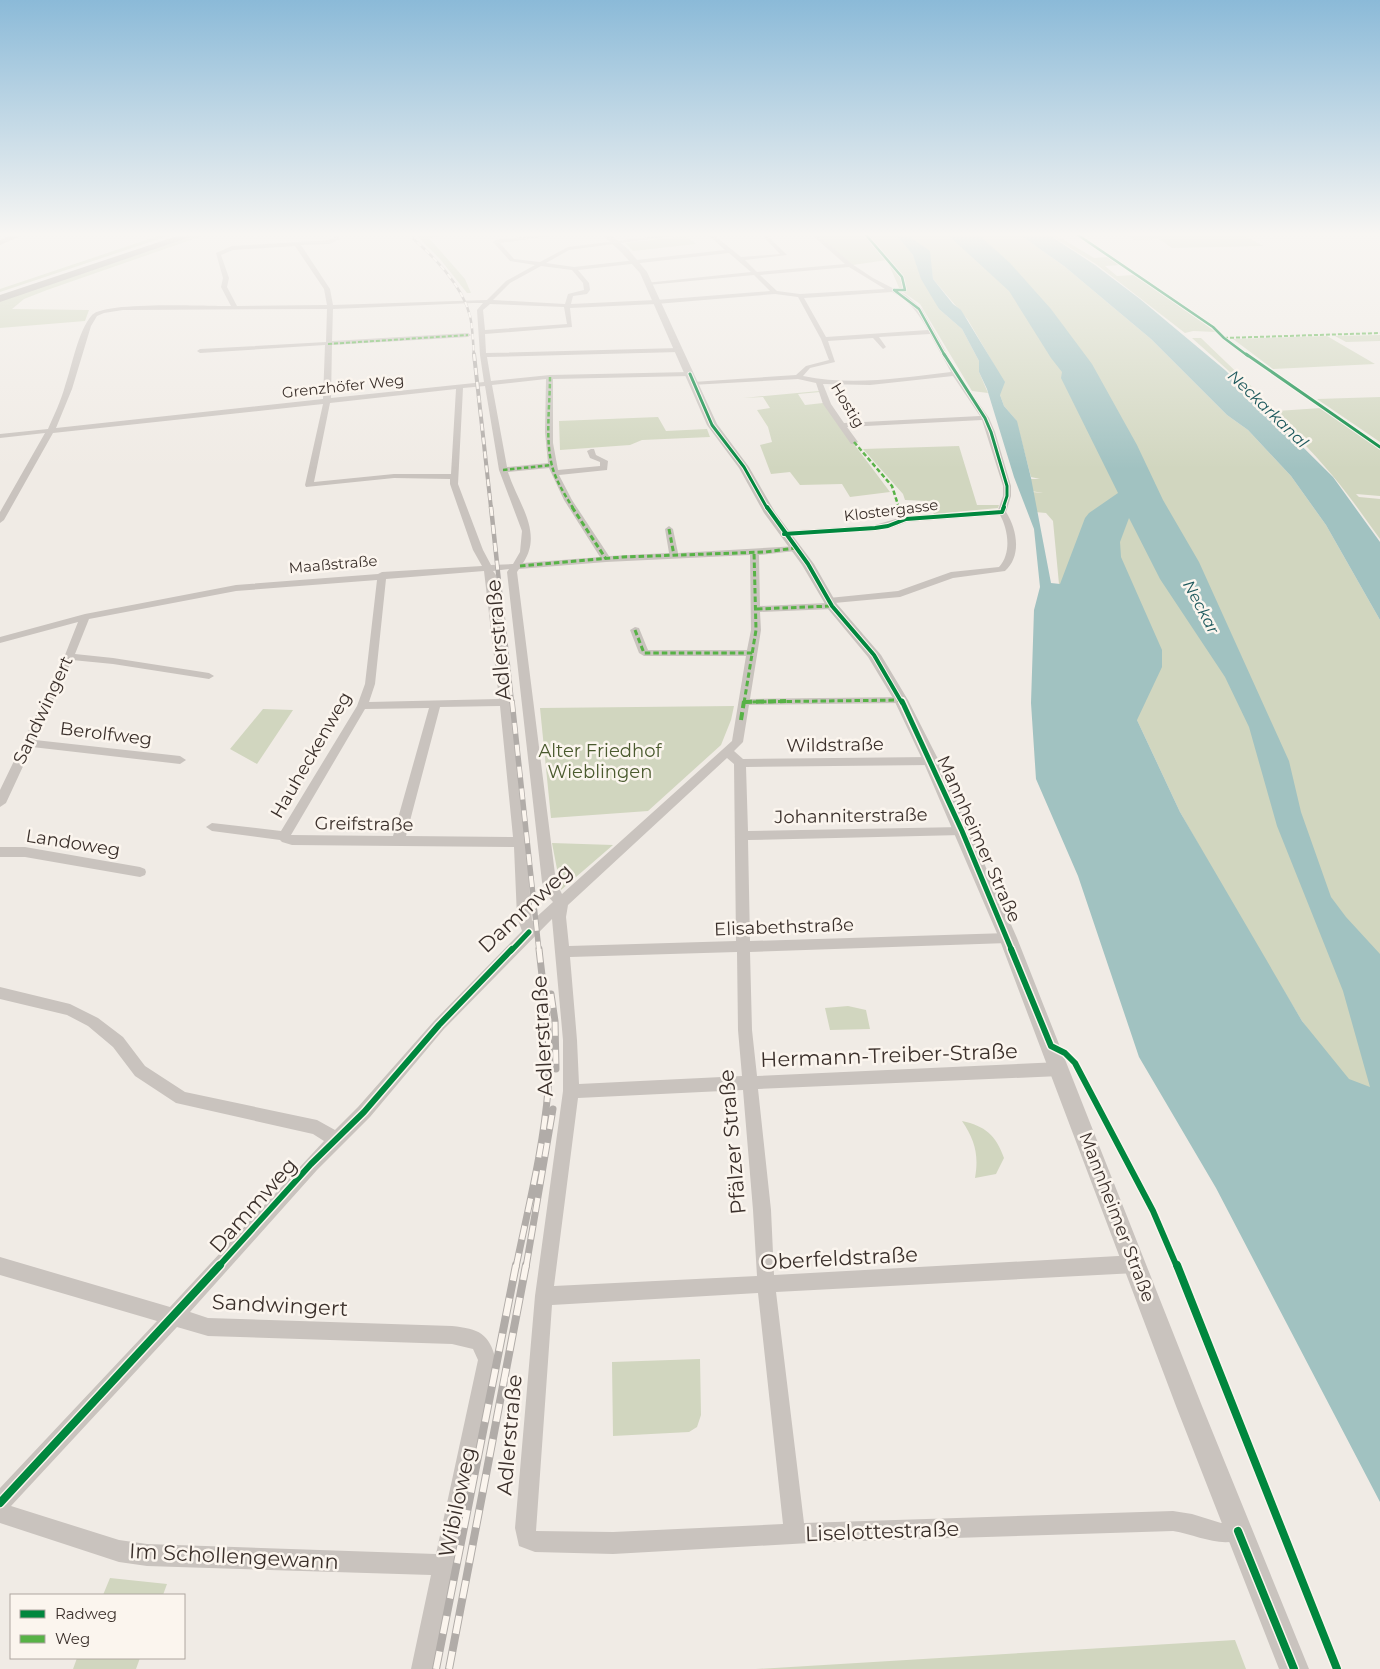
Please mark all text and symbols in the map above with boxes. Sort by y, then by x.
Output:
water label: Neckarkanal [1224,366,1312,452]
street label: Grenzhöfer Weg [281,370,405,402]
street label: Hostig [827,379,869,431]
street label: Klostergasse [843,495,939,525]
street label: Maaßstraße [288,551,378,577]
water label: Neckar [1179,577,1223,638]
street label: Adlerstraße [480,578,516,702]
street label: Sandwingert [8,652,78,768]
street label: Hauheckenweg [266,688,356,822]
street label: Berolfweg [59,717,153,751]
street label: Wildstraße [786,733,884,757]
park label: Alter Friedhof Wieblingen [538,740,662,783]
street label: Mannheimer Straße [932,752,1026,926]
street label: Johanniterstraße [773,804,928,828]
street label: Greifstraße [314,812,414,836]
street label: Landoweg [24,825,122,861]
street label: Dammweg [473,858,577,958]
street label: Elisabethstraße [714,914,854,940]
street label: Adlerstraße [526,975,558,1097]
street label: Hermann-Treiber-Straße [760,1038,1018,1072]
street label: Pfälzer Straße [713,1069,751,1215]
street label: Mannheimer Straße [1074,1129,1160,1305]
street label: Dammweg [204,1152,302,1258]
street label: Oberfeldstraße [759,1241,919,1275]
street label: Sandwingert [211,1289,349,1321]
street label: Adlerstraße [491,1373,527,1497]
street label: Wibiloweg [433,1445,481,1559]
street label: Liselottestraße [804,1516,960,1546]
street label: Im Schollengewann [129,1538,339,1574]
legend [10,1594,185,1659]
text: Radweg [55,1604,117,1623]
text: Weg [55,1629,90,1648]

